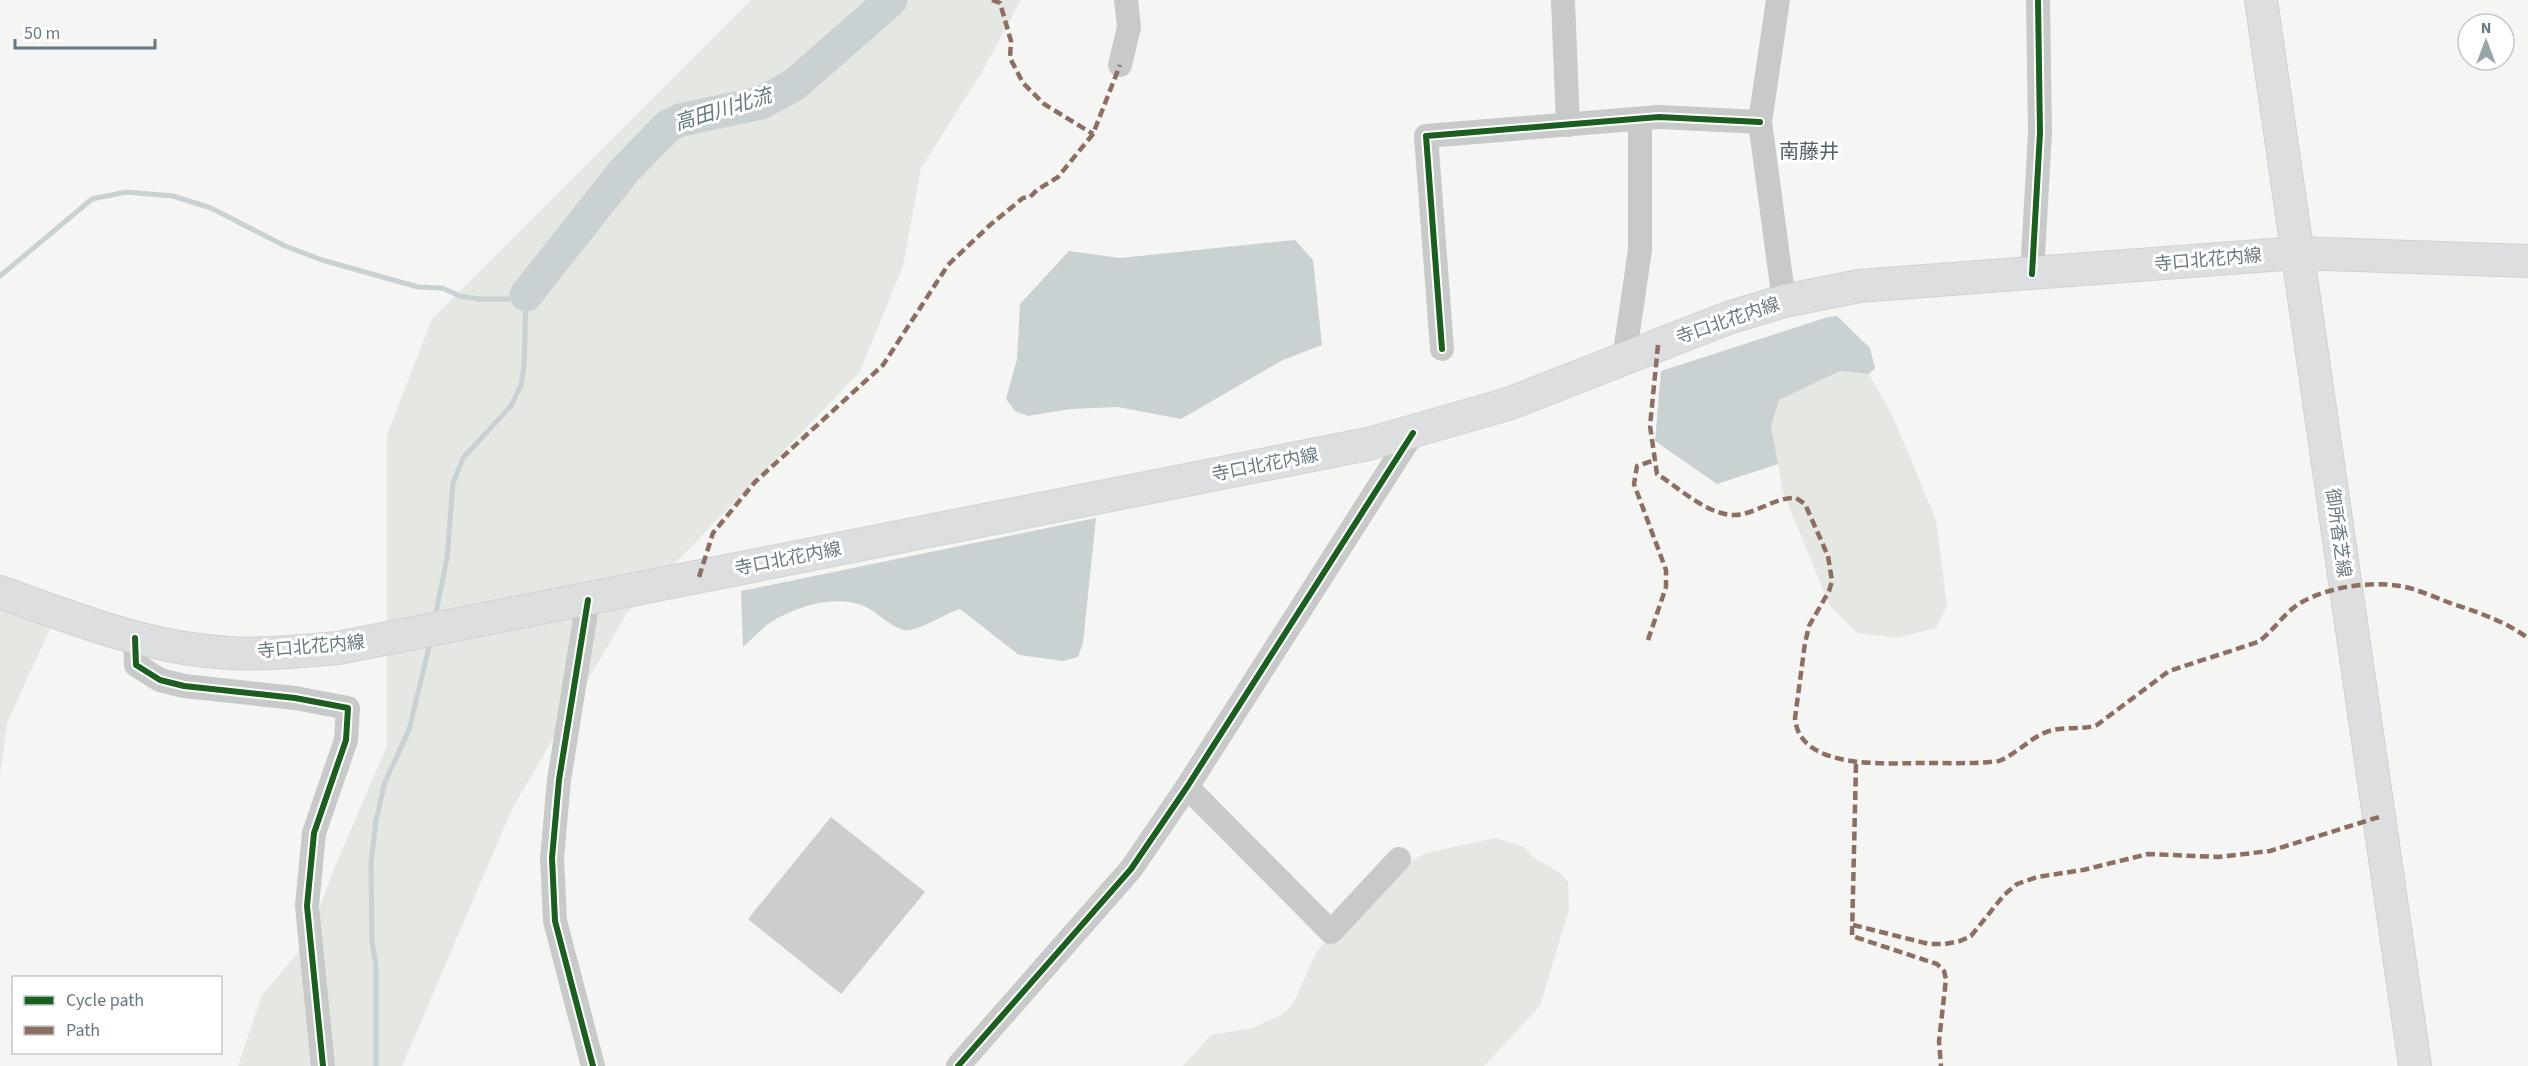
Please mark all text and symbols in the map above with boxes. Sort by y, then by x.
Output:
scale bar [15,12,154,50]
north arrow [2456,12,2516,72]
text: N [2481,17,2491,39]
text: 50 m [24,21,60,46]
water label: 高田川北流 [671,81,778,138]
district label: 南藤井 [1779,138,1839,166]
street label: 寺口北花内線 [2153,243,2263,277]
street label: 寺口北花内線 [1673,292,1783,350]
street label: 寺口北花内線 [1210,442,1320,488]
street label: 御所香芝線 [2319,487,2357,579]
street label: 寺口北花内線 [733,536,843,582]
street label: 寺口北花内線 [256,630,366,664]
legend [12,976,222,1054]
text: Cycle path [66,988,144,1013]
text: Path [66,1018,100,1043]

